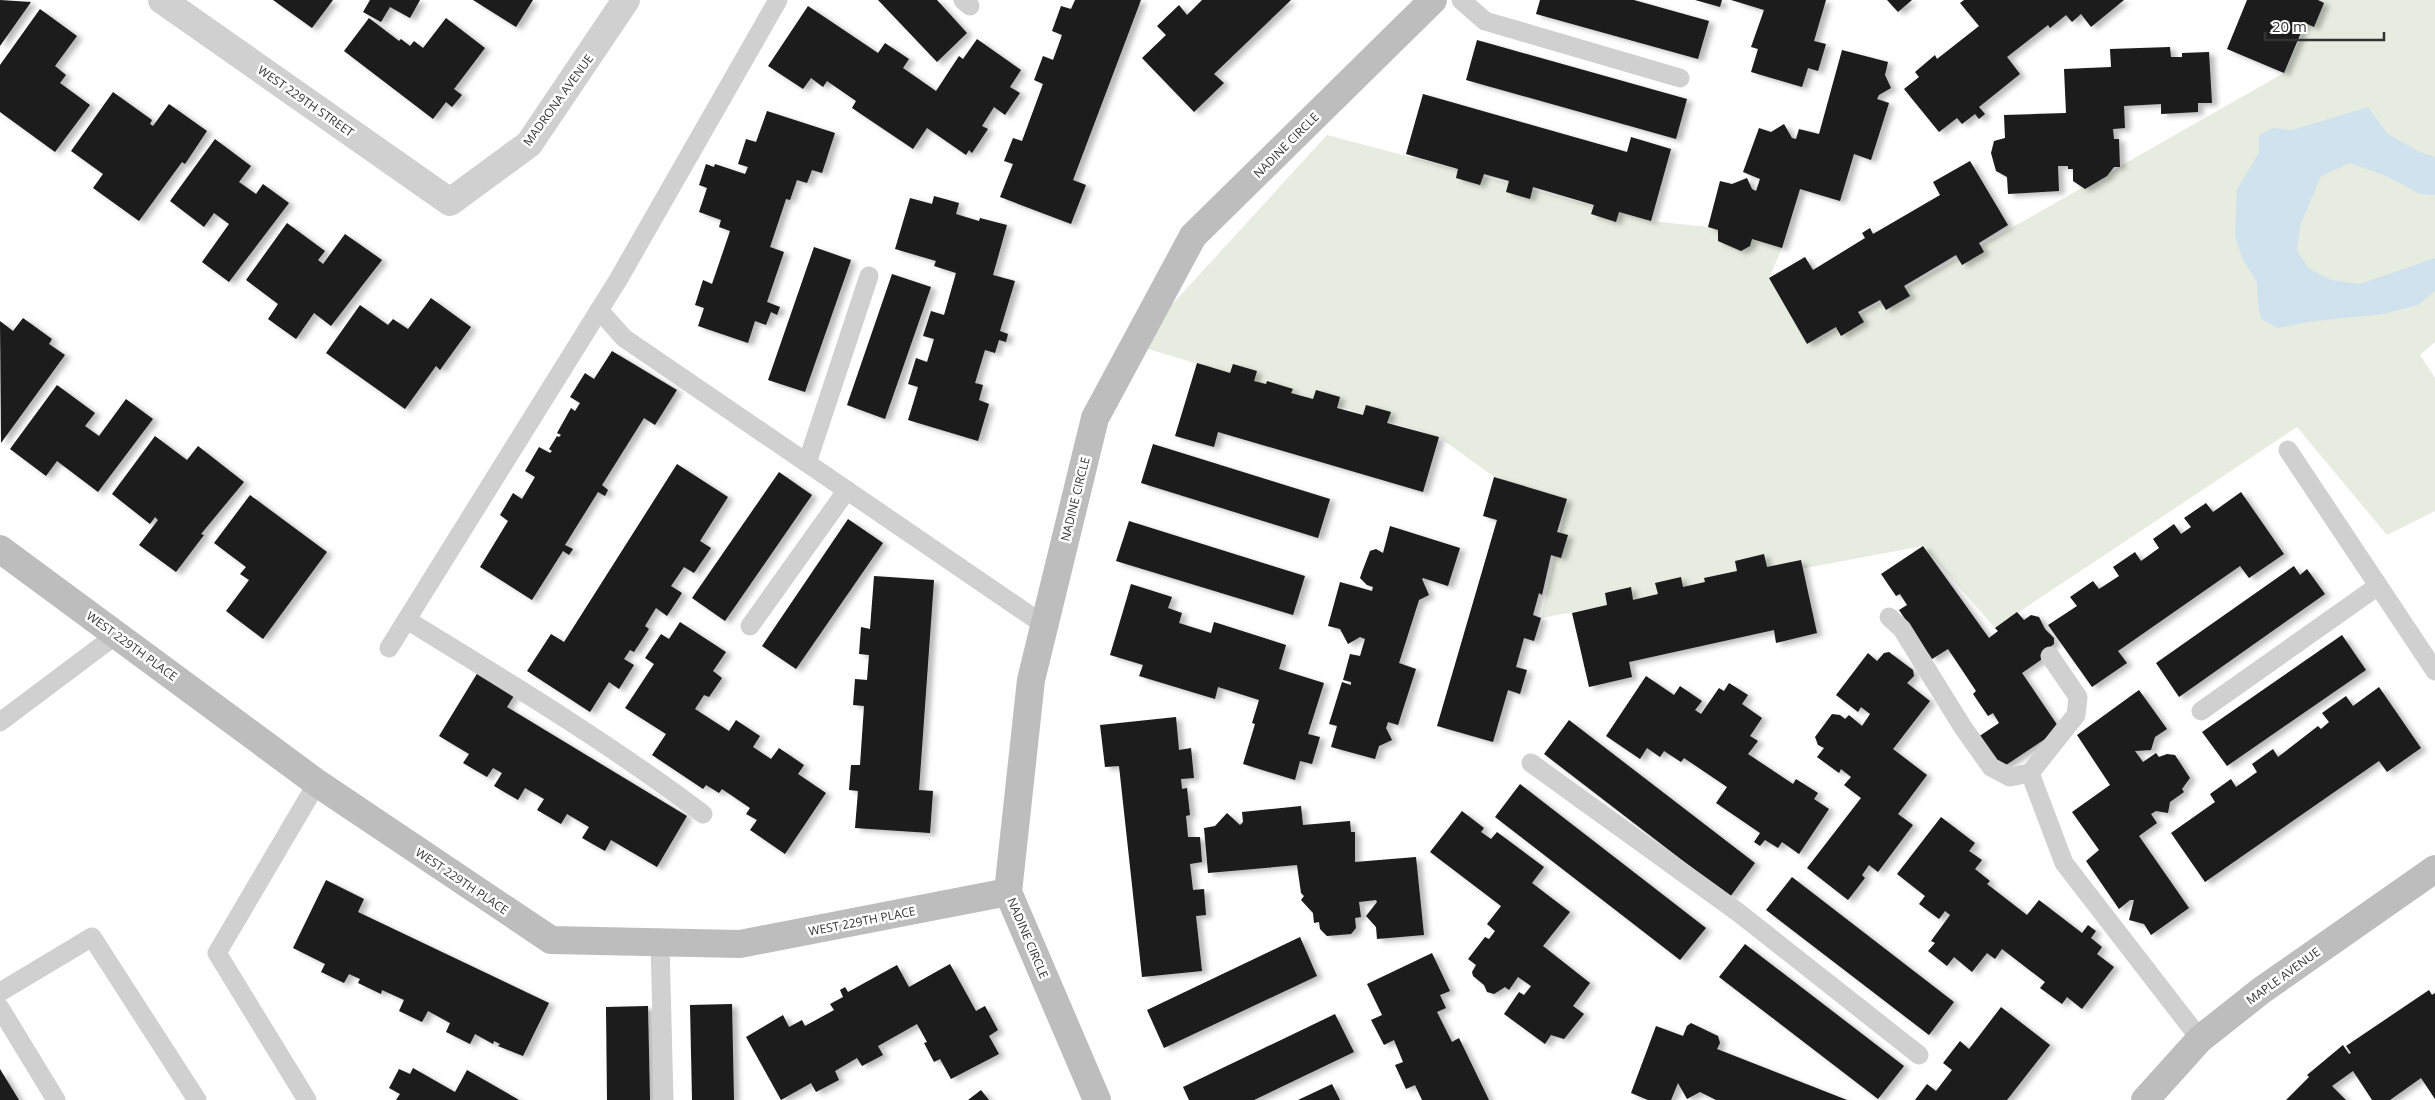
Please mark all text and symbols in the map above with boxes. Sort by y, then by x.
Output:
scale bar [2265,10,2384,42]
text: 20 m [2272,16,2307,36]
street label: MADRONA AVENUE [519,51,597,149]
street label: WEST 229TH STREET [255,61,358,141]
street label: NADINE CIRCLE [1249,108,1323,182]
street label: NADINE CIRCLE [1056,455,1094,543]
street label: WEST 229TH PLACE [83,607,181,685]
street label: WEST 229TH PLACE [412,844,512,918]
street label: NADINE CIRCLE [1003,895,1053,981]
street label: WEST 229TH PLACE [807,902,917,940]
street label: MAPLE AVENUE [2243,943,2323,1009]

